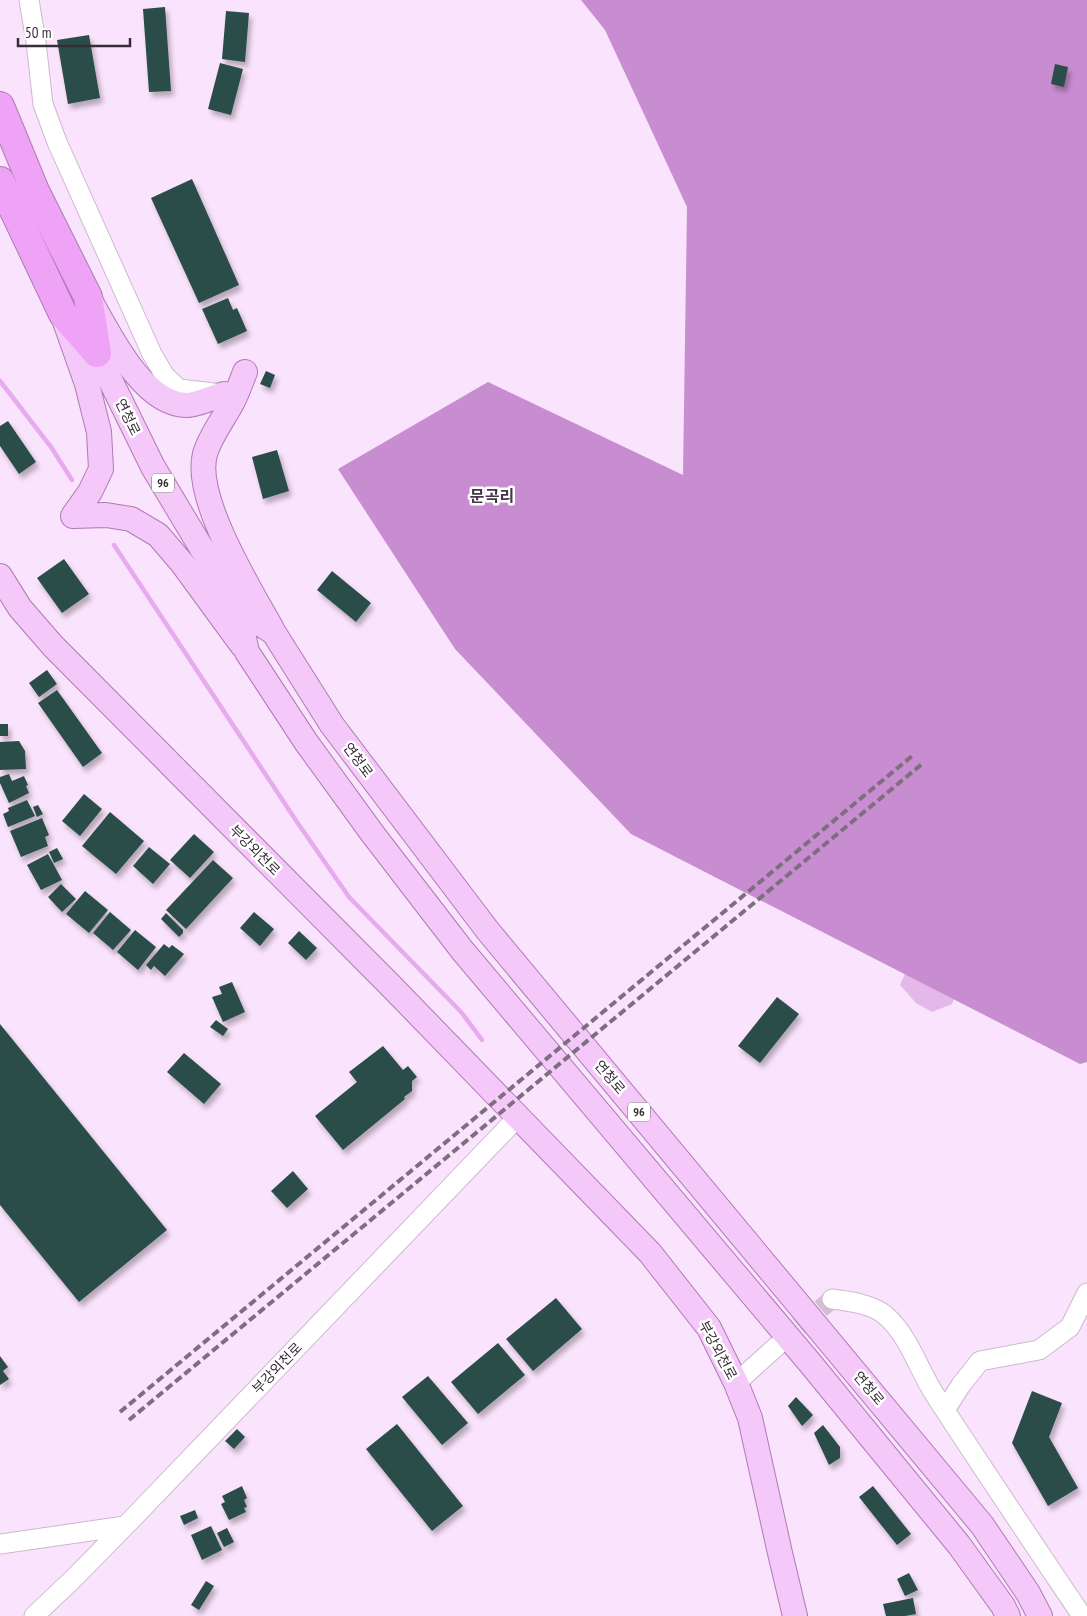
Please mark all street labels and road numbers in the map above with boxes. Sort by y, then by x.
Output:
street label: 연청로 [111,396,145,438]
road number: 96 [152,473,174,492]
street label: 연청로 [339,739,377,781]
street label: 부강외천로 [226,821,284,879]
street label: 연청로 [591,1056,629,1098]
road number: 96 [628,1102,650,1122]
street label: 부강외천로 [695,1317,741,1383]
street label: 부강외천로 [248,1339,306,1397]
street label: 연청로 [850,1367,888,1409]

